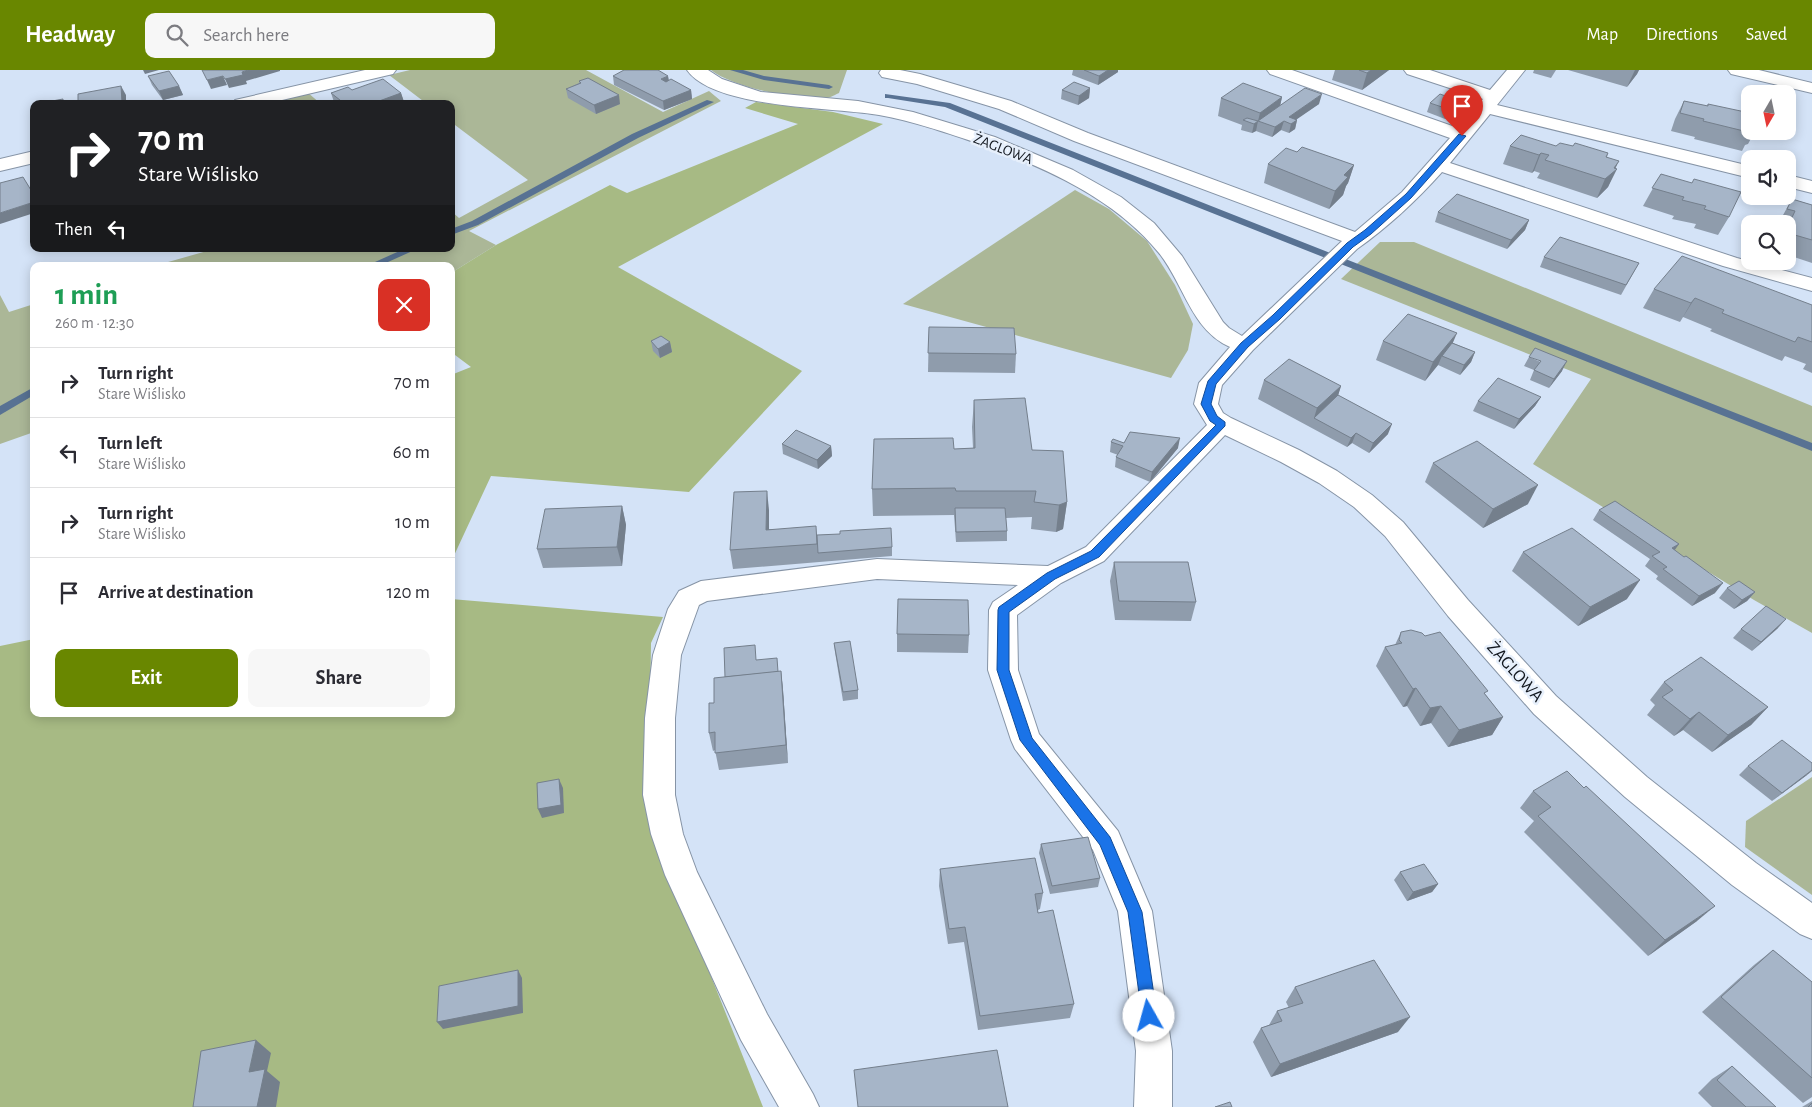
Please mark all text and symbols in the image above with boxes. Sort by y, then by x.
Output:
search box [145,13,495,58]
icon: search [163,21,191,49]
text: Headway [25,23,115,47]
text: Search here [203,26,289,45]
text: Map [1587,26,1618,44]
text: Directions [1646,26,1718,44]
text: Saved [1746,26,1787,44]
pin [1441,85,1483,136]
north arrow [1741,85,1796,140]
map controls [1741,85,1796,270]
icon: arrive [1448,92,1476,120]
icon: right [55,120,120,185]
text: 70 m [138,122,205,157]
street label: ŻAGLOWA [971,129,1036,167]
button: sound [1741,150,1796,205]
text: Stare Wiślisko [138,163,259,185]
icon: left [103,215,131,243]
button: search [1741,215,1796,270]
text: Then [55,220,93,239]
button: close [378,279,430,331]
text: 1 min [55,280,118,310]
text: 260 m · 12:30 [55,315,134,331]
text: Turn right [98,364,173,383]
icon: right [55,369,83,397]
text: 70 m [394,373,430,392]
text: Stare Wiślisko [98,386,186,402]
text: Turn left [98,434,162,453]
icon: left [55,439,83,467]
text: 60 m [393,443,430,462]
text: Stare Wiślisko [98,456,186,472]
text: Turn right [98,504,173,523]
icon: right [55,509,83,537]
text: 10 m [395,513,430,532]
text: Stare Wiślisko [98,526,186,542]
icon: arrive [55,579,83,607]
text: Arrive at destination [98,583,254,602]
text: 120 m [386,583,430,602]
street label: ŻAGLOWA [1483,637,1549,706]
button: Exit [55,649,238,707]
button: Share [248,649,430,707]
position arrow [1122,989,1174,1041]

